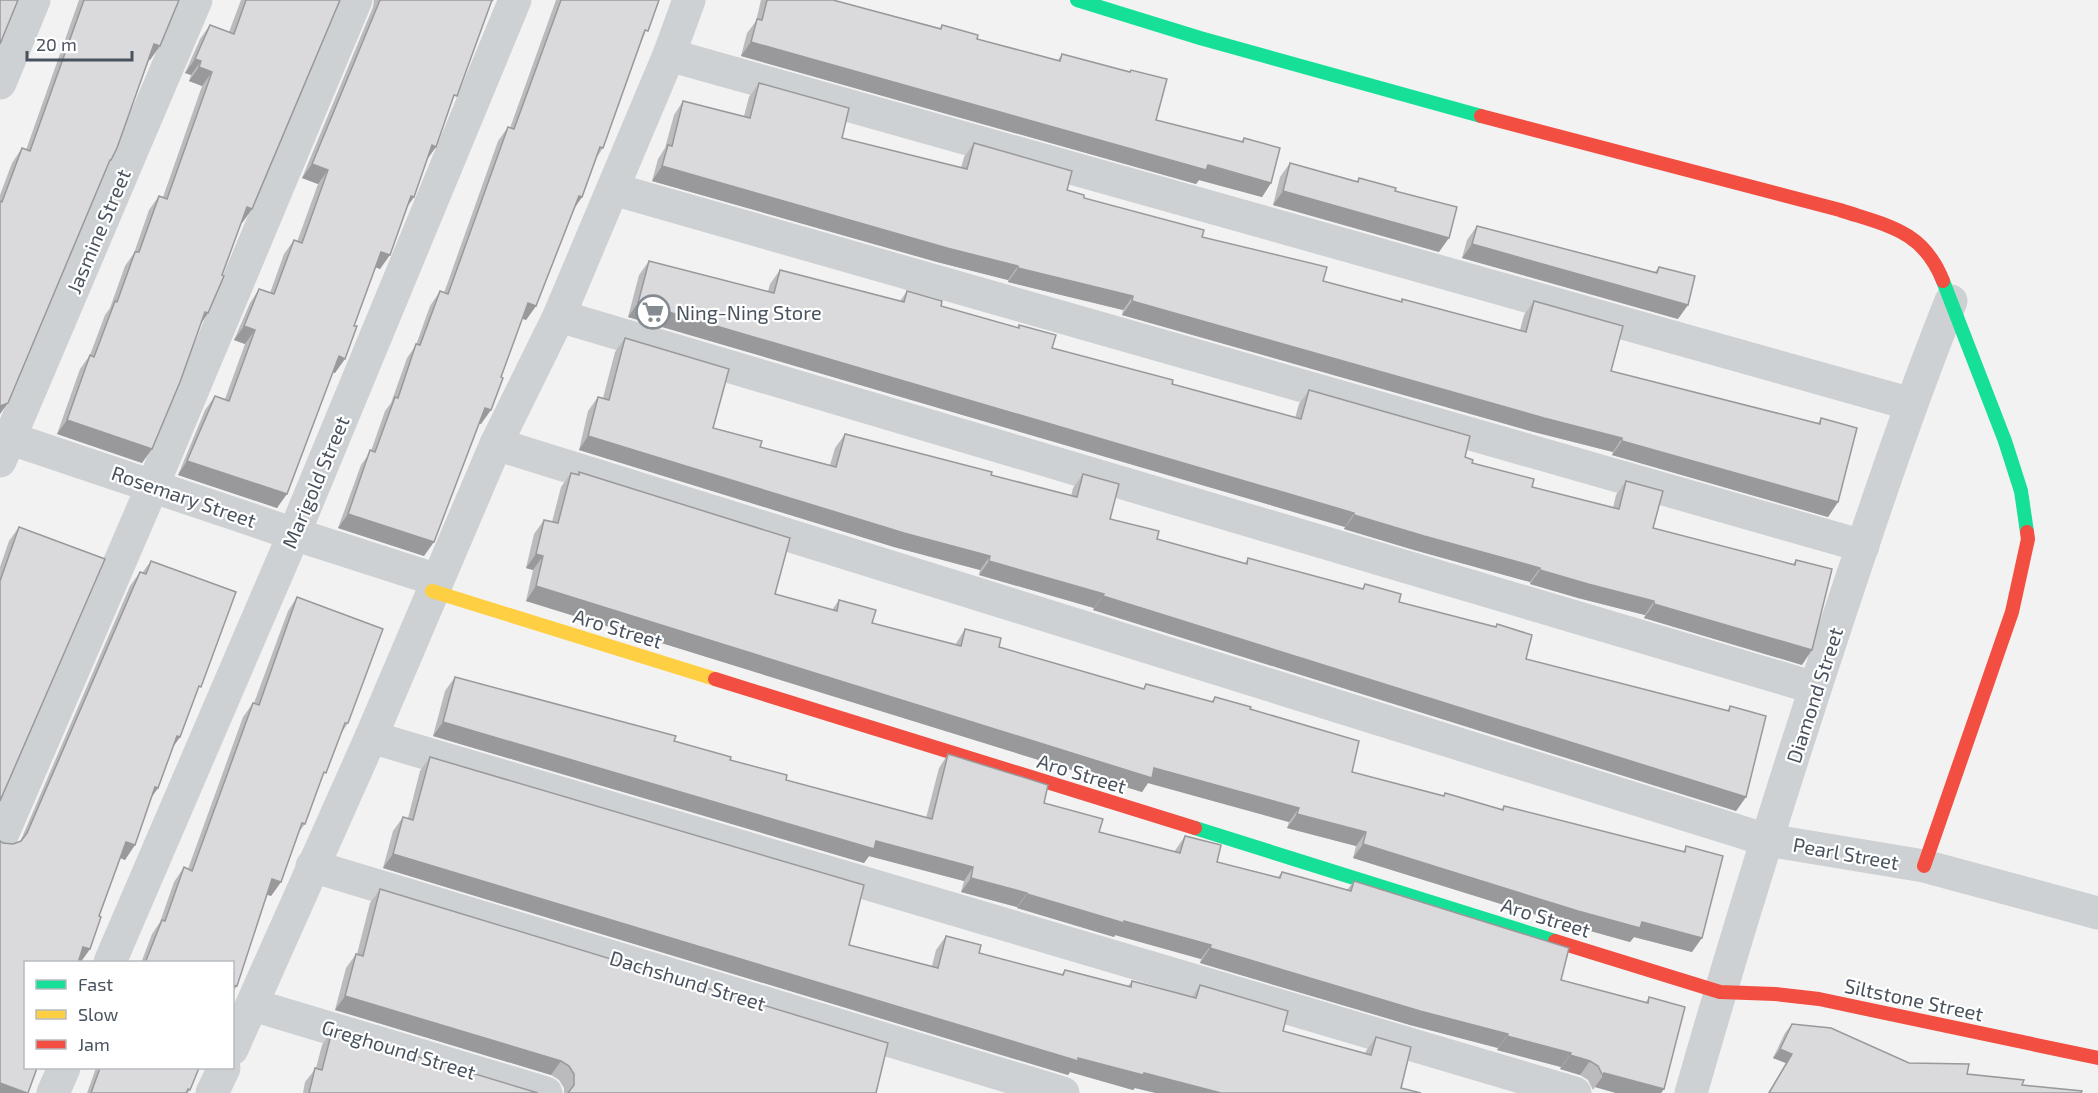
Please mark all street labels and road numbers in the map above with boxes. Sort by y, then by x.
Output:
street label: Jasmine Street [61,165,135,297]
street label: Marigold Street [276,412,354,552]
street label: Rosemary Street [109,460,260,532]
street label: Aro Street [571,603,666,653]
street label: Diamond Street [1781,624,1847,766]
street label: Aro Street [1035,748,1130,798]
street label: Pearl Street [1791,832,1901,874]
street label: Aro Street [1499,892,1594,942]
street label: Dachshund Street [607,945,769,1015]
street label: Siltstone Street [1842,973,1986,1025]
street label: Greghound Street [319,1014,479,1084]

